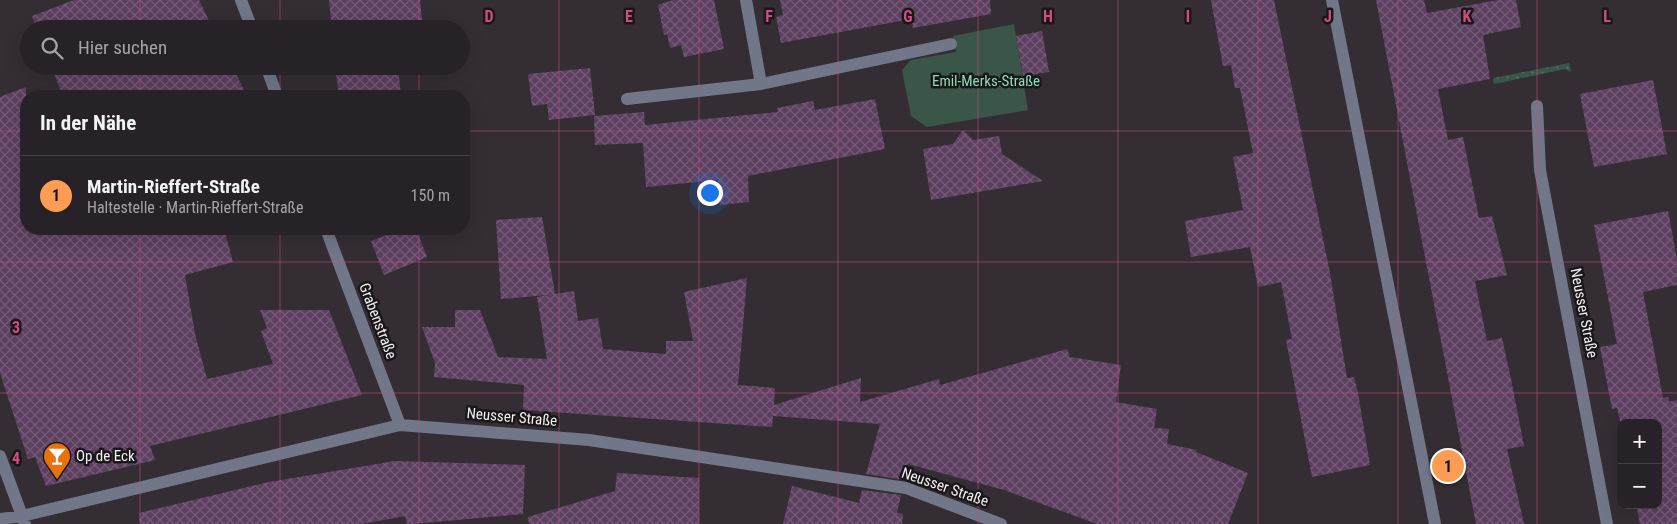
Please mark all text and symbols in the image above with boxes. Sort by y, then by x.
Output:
text: D [484,7,494,26]
text: E [625,7,633,26]
text: F [765,7,773,26]
text: G [903,7,913,26]
text: H [1043,7,1053,26]
text: I [1186,7,1190,26]
text: J [1324,7,1332,26]
text: K [1463,7,1472,26]
text: L [1603,7,1611,26]
search box [20,20,470,75]
icon: search [38,34,66,62]
text: Hier suchen [78,36,167,59]
park label: Emil-Merks-Straße [932,72,1040,90]
text: In der Nähe [40,111,136,135]
text: Martin-Rieffert-Straße [87,175,260,198]
your location [697,180,723,206]
text: 1 [52,186,60,205]
text: 150 m [411,186,450,205]
text: Haltestelle · Martin-Rieffert-Straße [87,198,303,217]
street label: Neusser Straße [1566,267,1602,359]
street label: Grabenstraße [355,281,401,361]
text: 3 [12,318,20,337]
street label: Neusser Straße [466,404,558,430]
map controls [1617,419,1662,509]
button: + [1617,419,1662,464]
bar icon: Op de Eck [42,441,72,480]
place label: Op de Eck [76,447,135,465]
pin: 1 [1432,447,1464,485]
text: 4 [12,449,20,468]
street label: Neusser Straße [899,464,991,510]
button: − [1617,464,1662,509]

